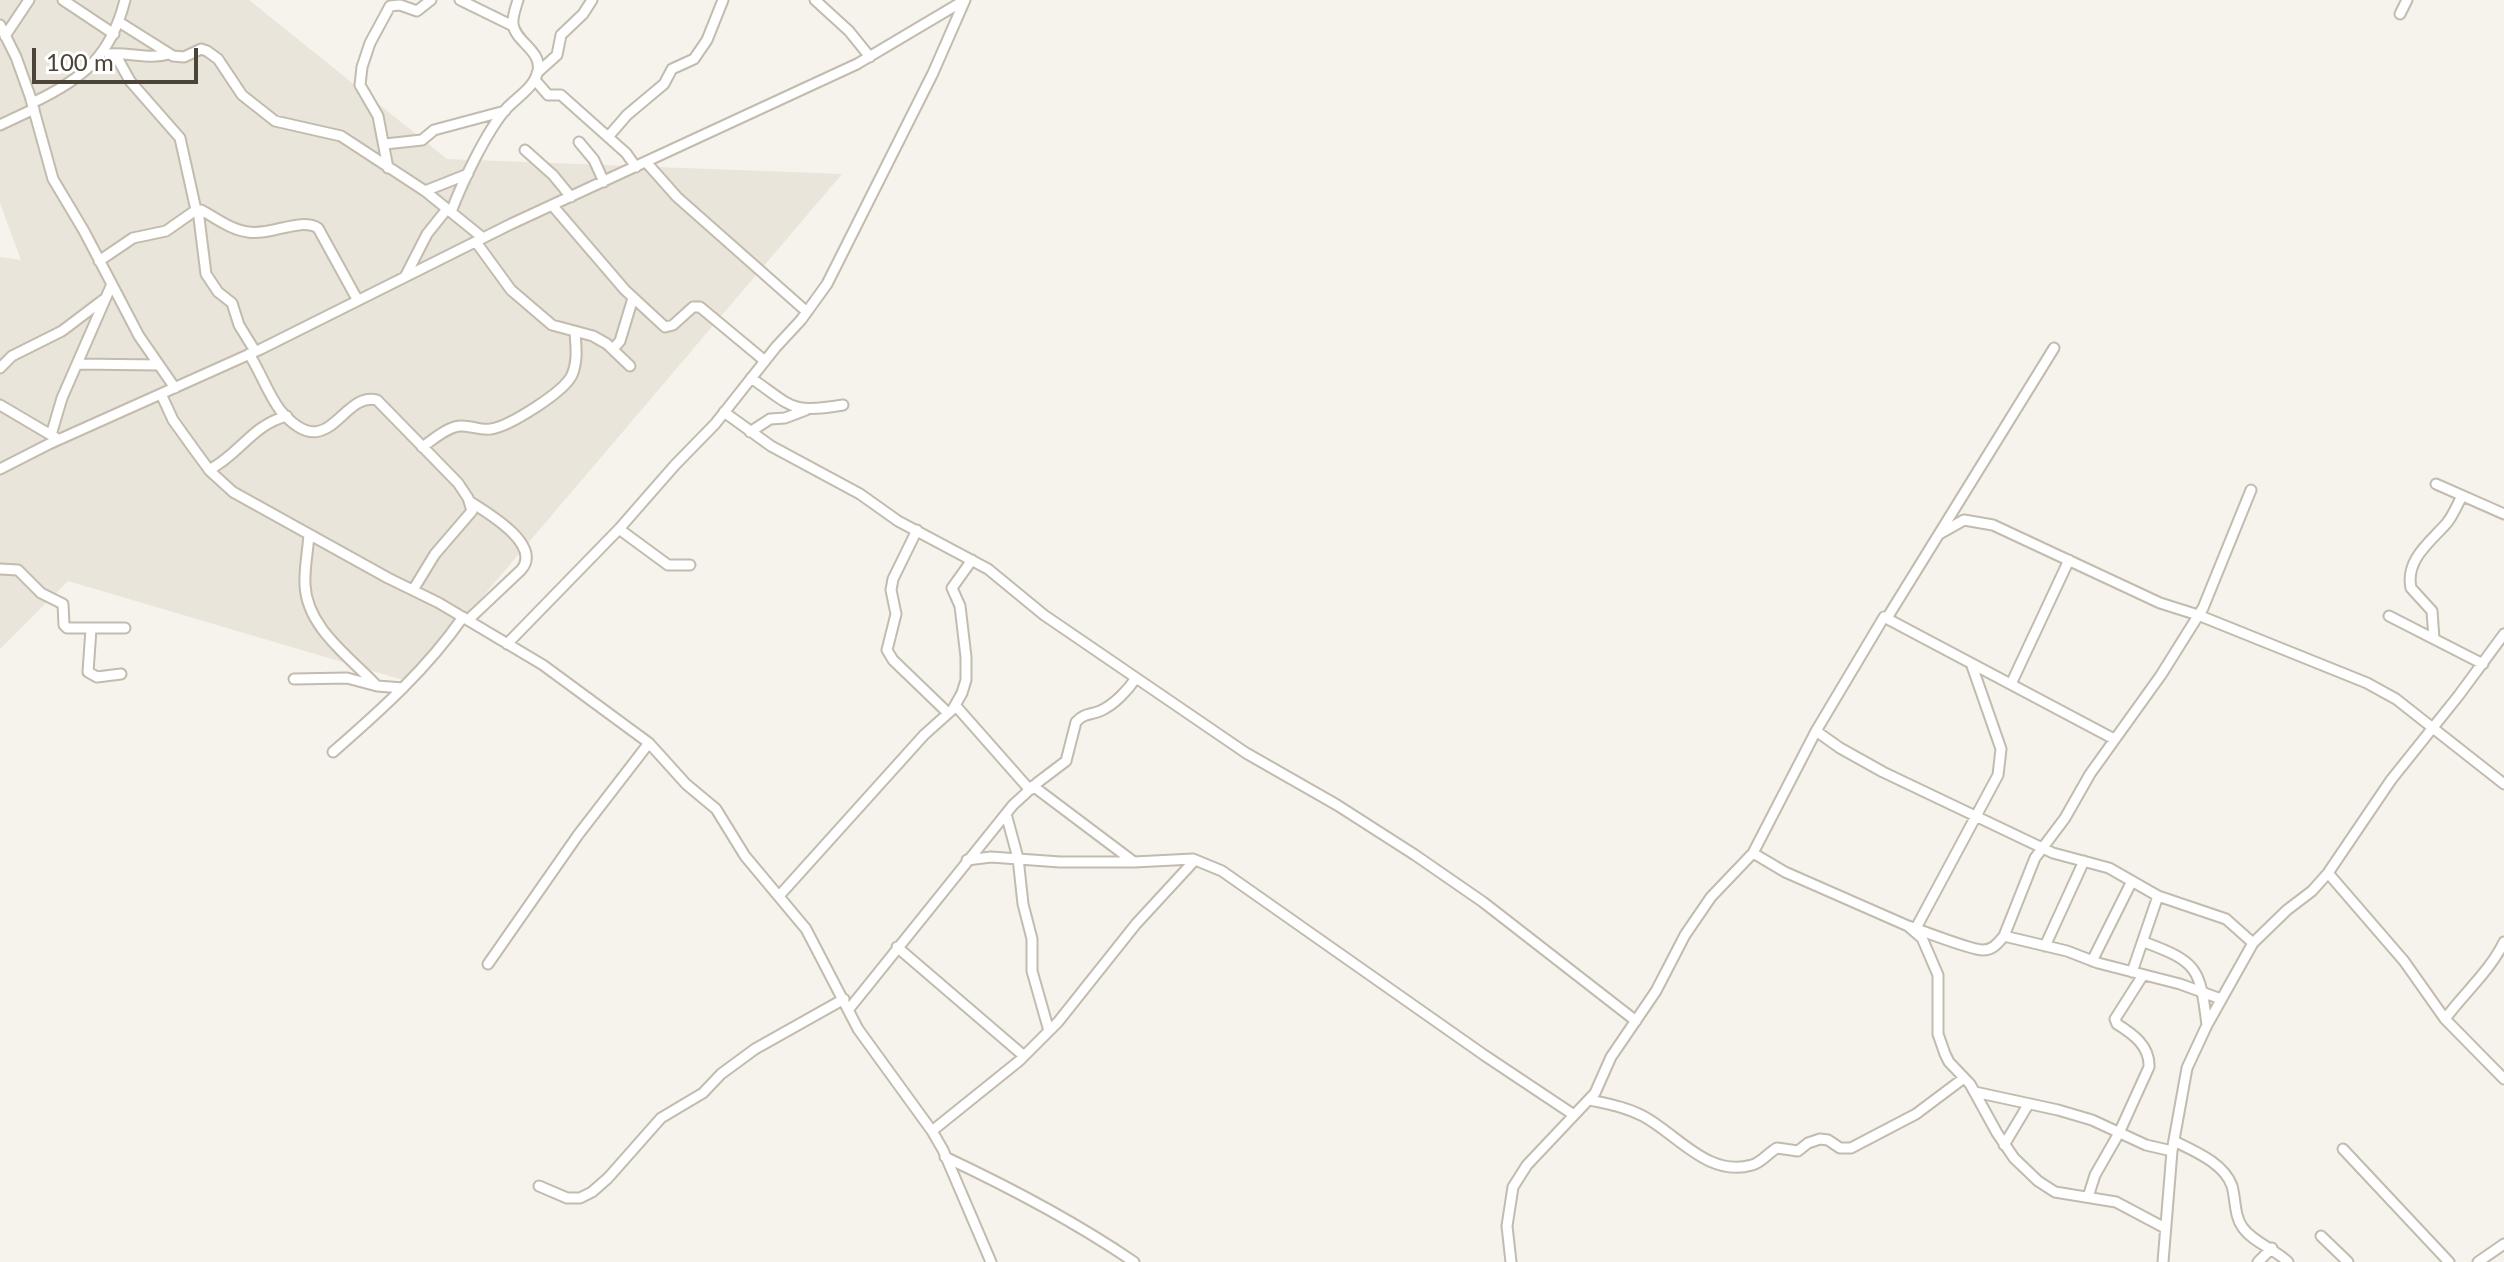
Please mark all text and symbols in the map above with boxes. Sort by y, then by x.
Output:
scale bar [36,32,202,82]
text: 100 m [46,47,114,76]

